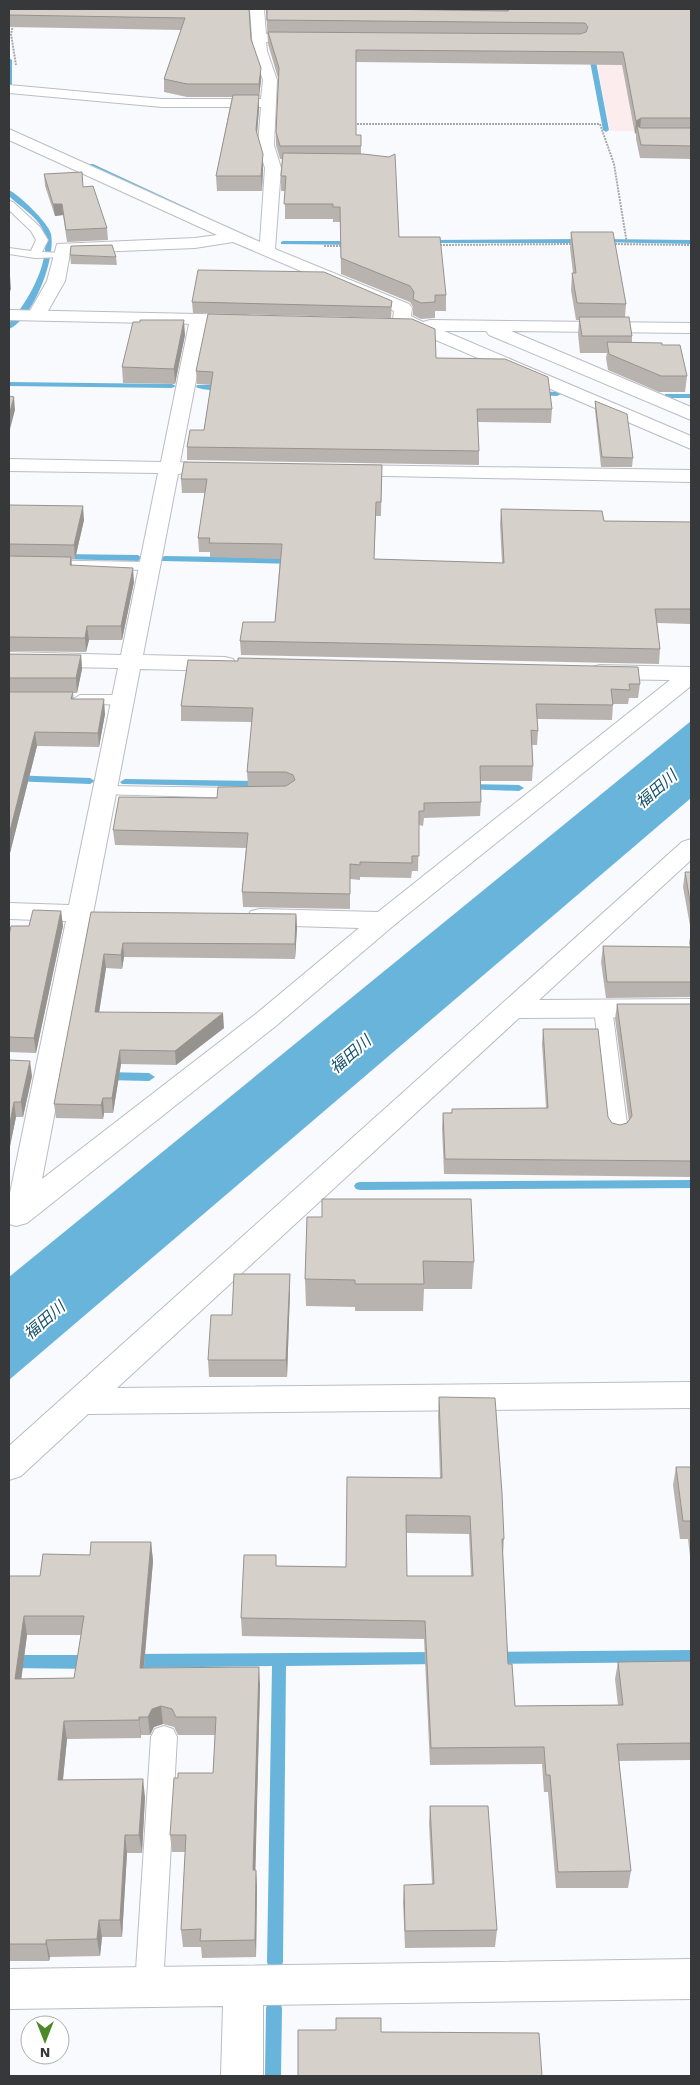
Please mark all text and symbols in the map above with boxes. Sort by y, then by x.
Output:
water label: 福田川 [632,765,682,812]
water label: 福田川 [326,1030,376,1077]
water label: 福田川 [20,1296,70,1343]
north arrow [20,2015,70,2065]
text: N [40,2045,50,2061]

